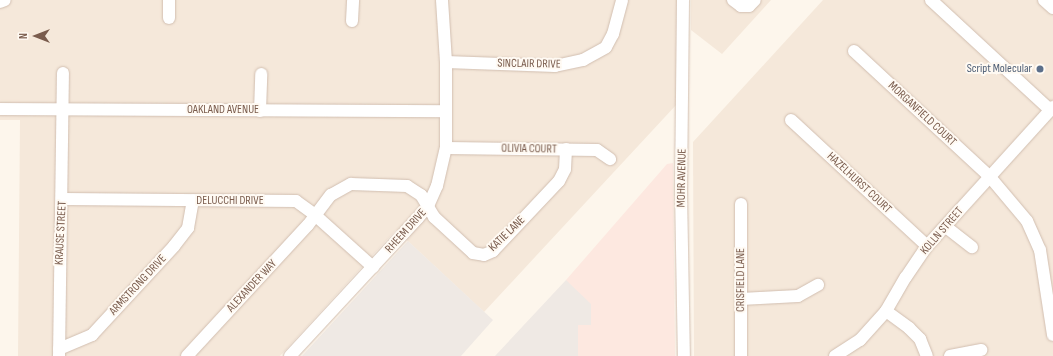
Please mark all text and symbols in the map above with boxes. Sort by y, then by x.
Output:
north arrow [16,16,56,56]
text: N [17,33,30,39]
street label: SINCLAIR DRIVE [497,56,561,72]
place label: Script Molecular [967,62,1032,76]
marker: Script Molecular [1035,64,1045,74]
street label: MORGANFIELD COURT [885,79,959,149]
street label: OAKLAND AVENUE [187,103,259,117]
street label: OLIVIA COURT [501,141,557,157]
street label: MOHR AVENUE [674,149,690,207]
street label: HAZELHURST COURT [824,149,894,217]
street label: DELUCCHI DRIVE [196,194,264,208]
street label: KRAUSE STREET [52,201,70,265]
street label: KOLLN STREET [917,204,967,258]
street label: RHEEM DRIVE [382,206,430,256]
street label: KATIE LANE [486,213,528,255]
street label: CRISFIELD LANE [734,248,748,312]
street label: ARMSTRONG DRIVE [106,252,170,318]
street label: ALEXANDER WAY [224,257,280,315]

